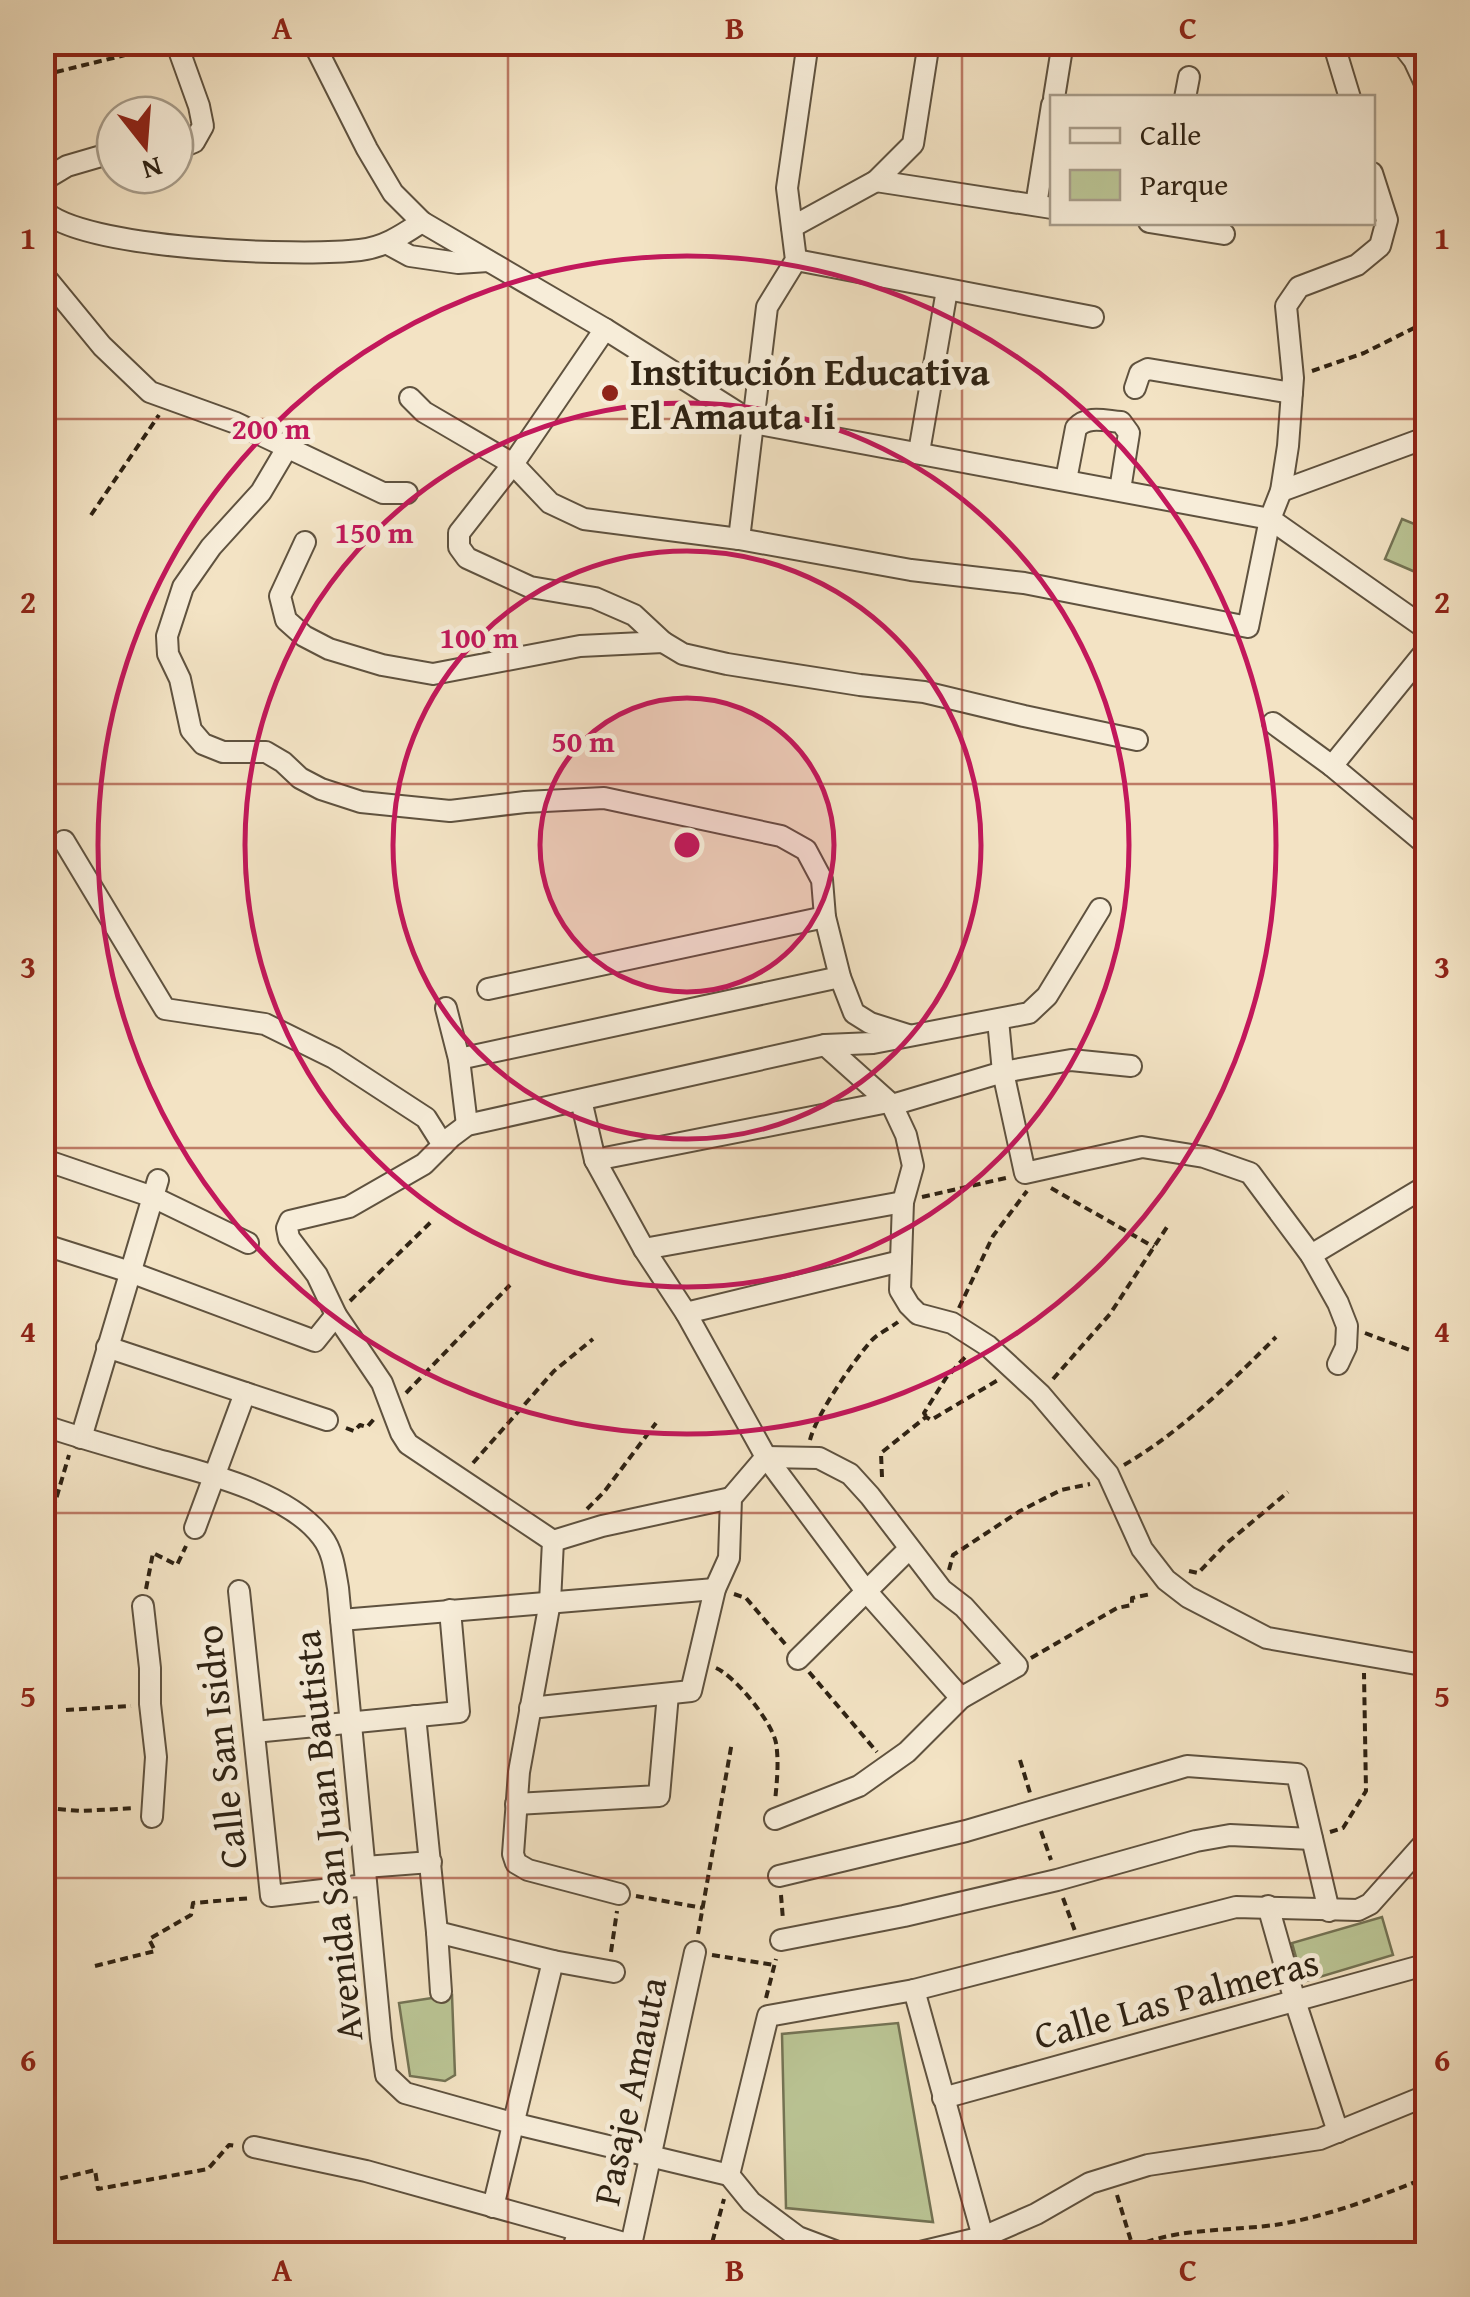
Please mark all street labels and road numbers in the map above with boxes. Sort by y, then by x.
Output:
street label: Calle San Isidro [179,1622,261,1872]
street label: Avenida San Juan Bautista [278,1628,376,2044]
street label: Calle Las Palmeras [1028,1933,1324,2063]
street label: Pasaje Amauta [578,1972,680,2210]

